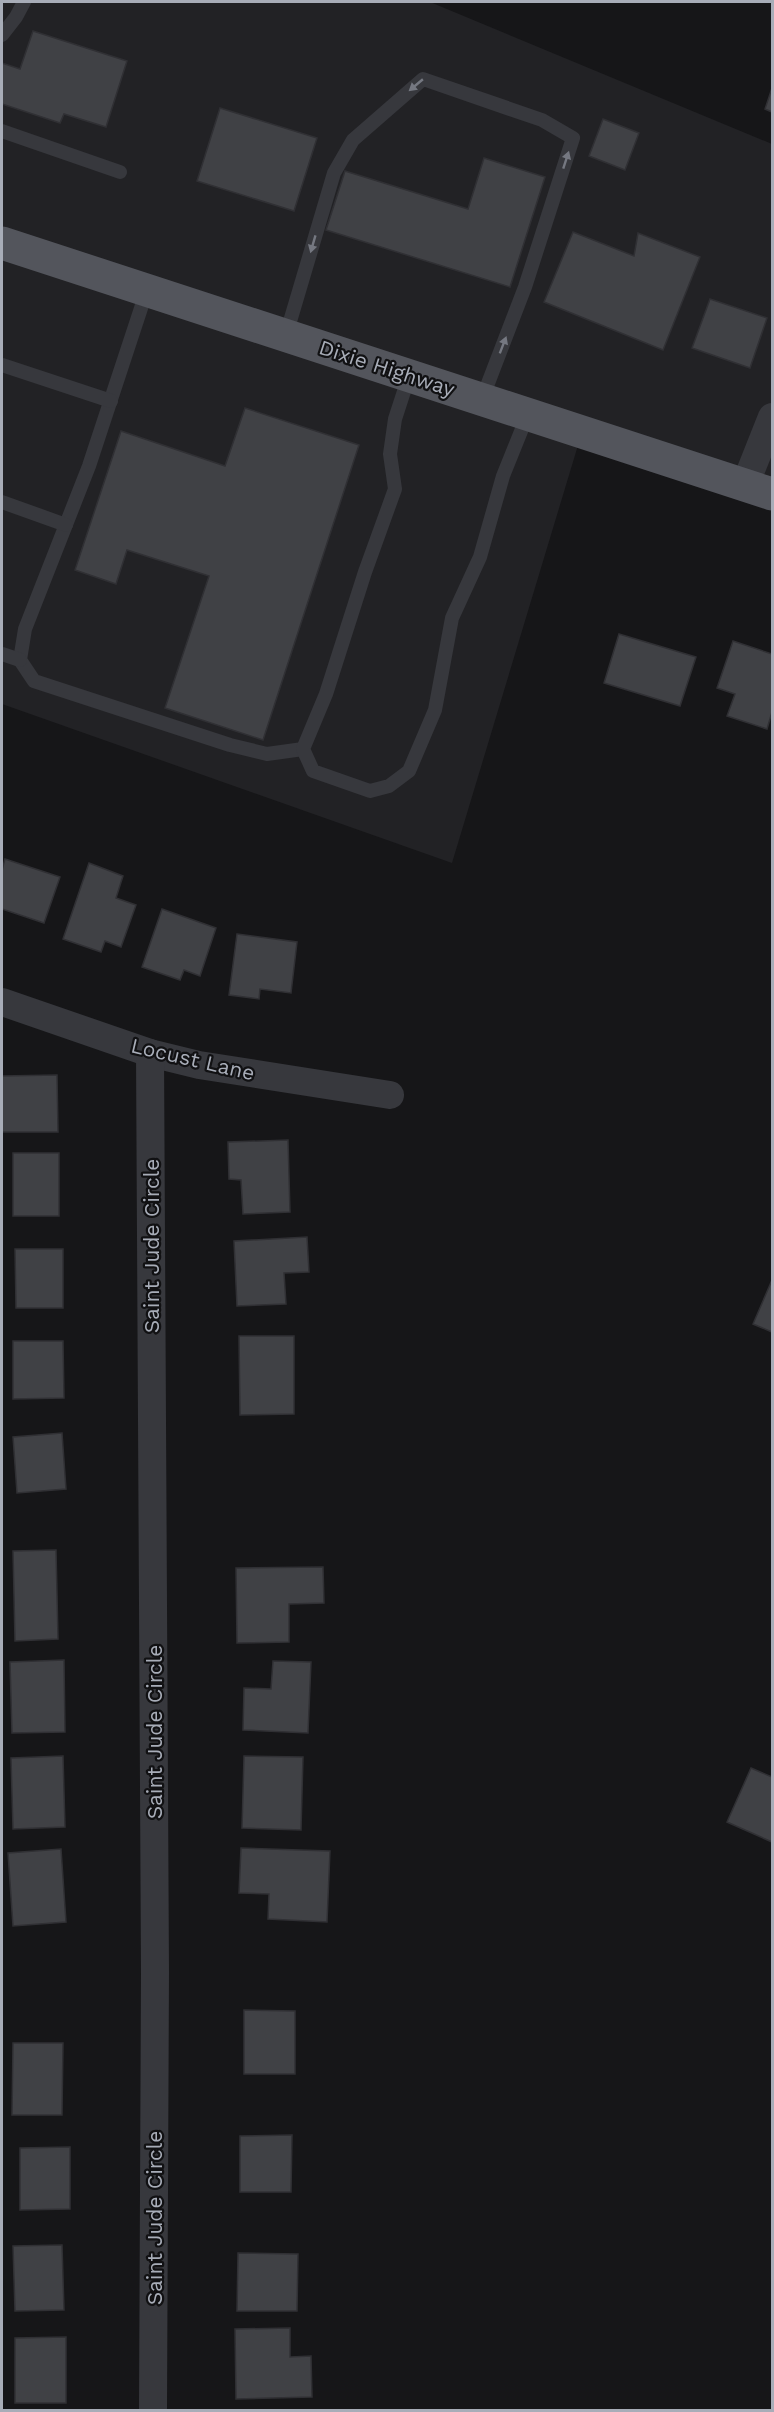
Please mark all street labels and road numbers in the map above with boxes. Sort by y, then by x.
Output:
street label: Dixie Highway [316,334,458,402]
street label: Locust Lane [129,1033,257,1085]
street label: Saint Jude Circle [139,1159,164,1333]
street label: Saint Jude Circle [142,1645,167,1819]
street label: Saint Jude Circle [142,2131,167,2305]

